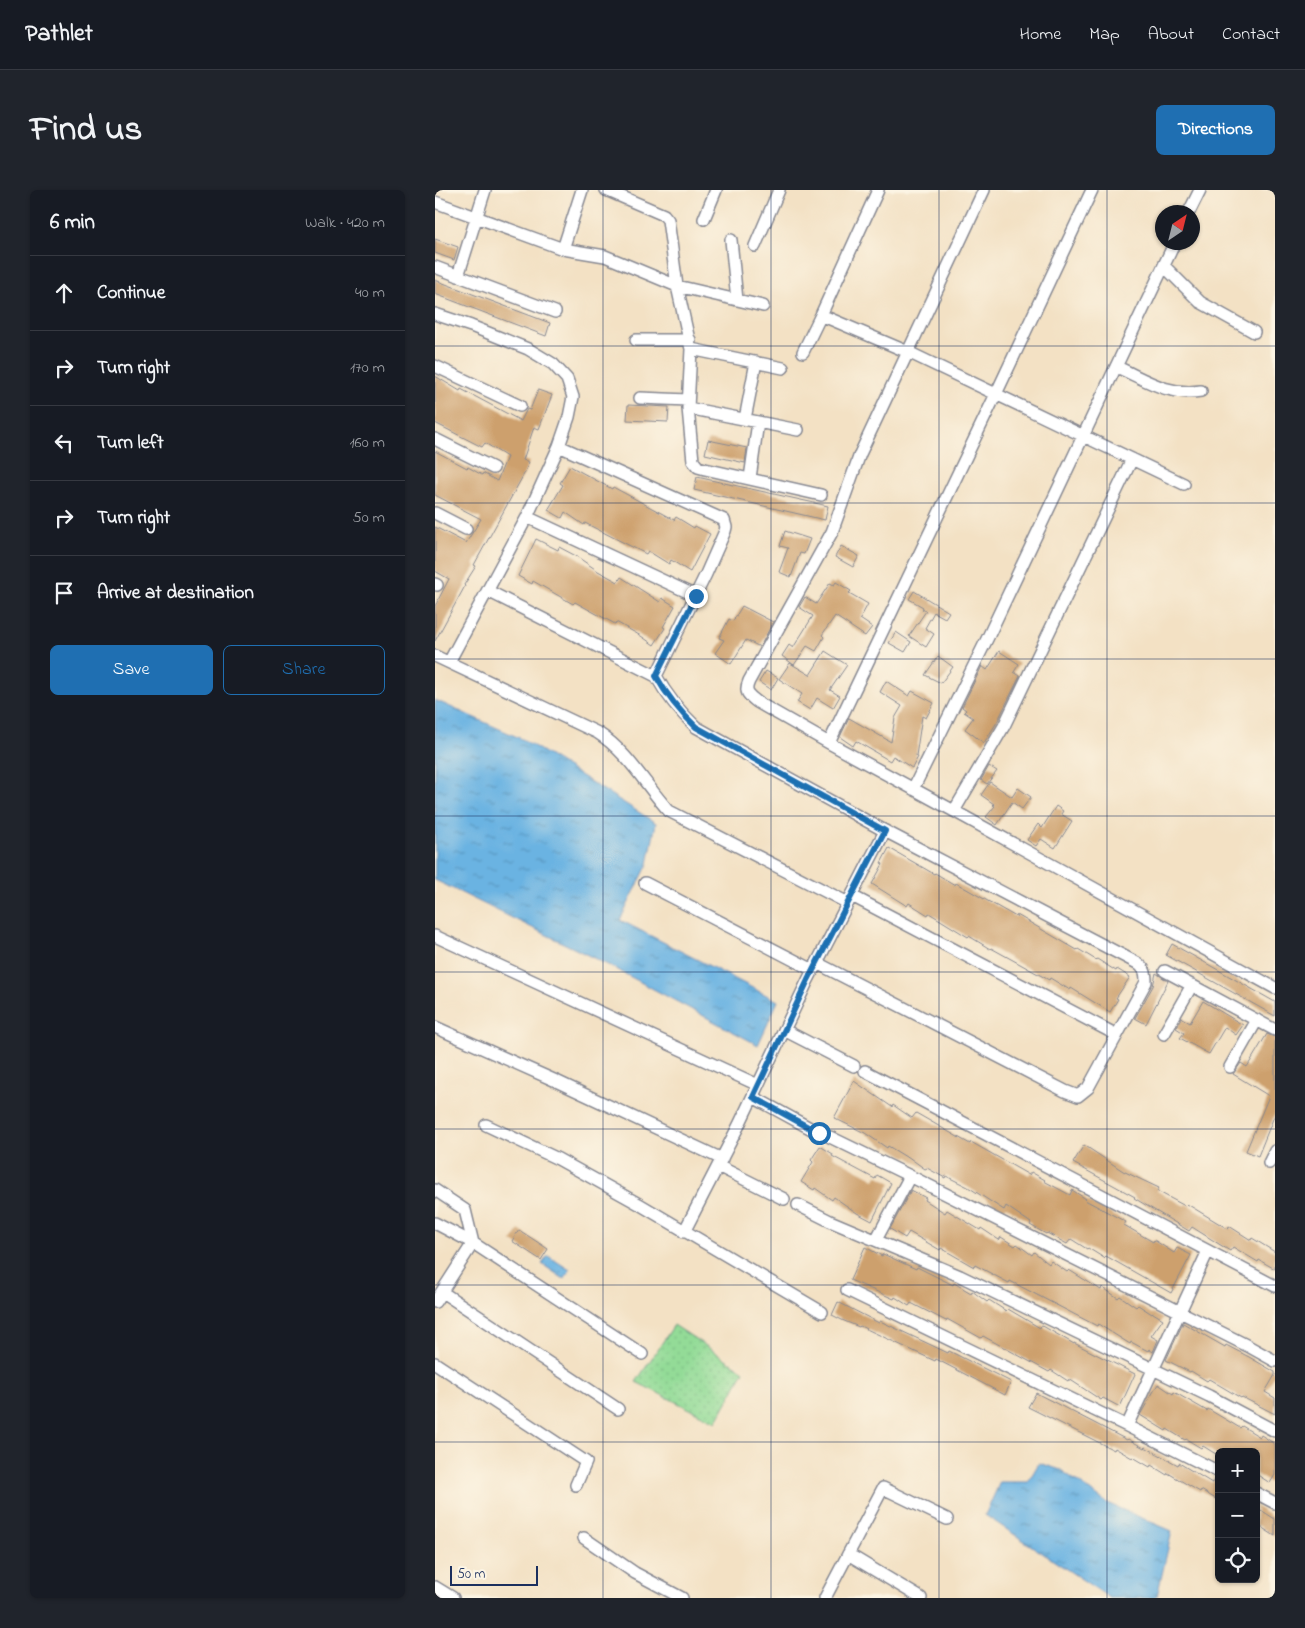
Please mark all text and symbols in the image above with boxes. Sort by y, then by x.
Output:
text: Pathlet [25,17,93,52]
text: Home [1020,22,1061,48]
text: Map [1089,22,1120,48]
text: About [1148,22,1194,48]
text: Contact [1222,22,1280,48]
text: Find us [30,105,142,156]
button: Directions [1156,105,1275,155]
north arrow [1155,205,1200,250]
text: 6 min [50,208,95,238]
text: Walk · 420 m [305,211,385,235]
icon: ahead [50,279,78,307]
text: Continue [97,280,165,307]
text: 40 m [355,281,385,305]
icon: right [50,354,78,382]
text: Turn right [97,355,170,382]
text: 170 m [350,356,385,380]
icon: left [50,429,78,457]
text: Turn left [97,430,164,457]
text: 160 m [350,431,385,455]
icon: right [50,504,78,532]
text: Turn right [97,505,170,532]
text: 50 m [353,506,385,530]
icon: arrive [50,579,78,607]
text: Arrive at destination [97,580,254,607]
route end [685,585,708,608]
button: Save [50,645,213,695]
button: Share [223,645,385,695]
route start [808,1122,831,1145]
map controls [1215,1448,1260,1583]
button: + [1215,1448,1260,1493]
button: − [1215,1493,1260,1538]
button: locate [1215,1538,1260,1583]
scale bar [450,1563,537,1586]
text: 50 m [457,1564,485,1585]

